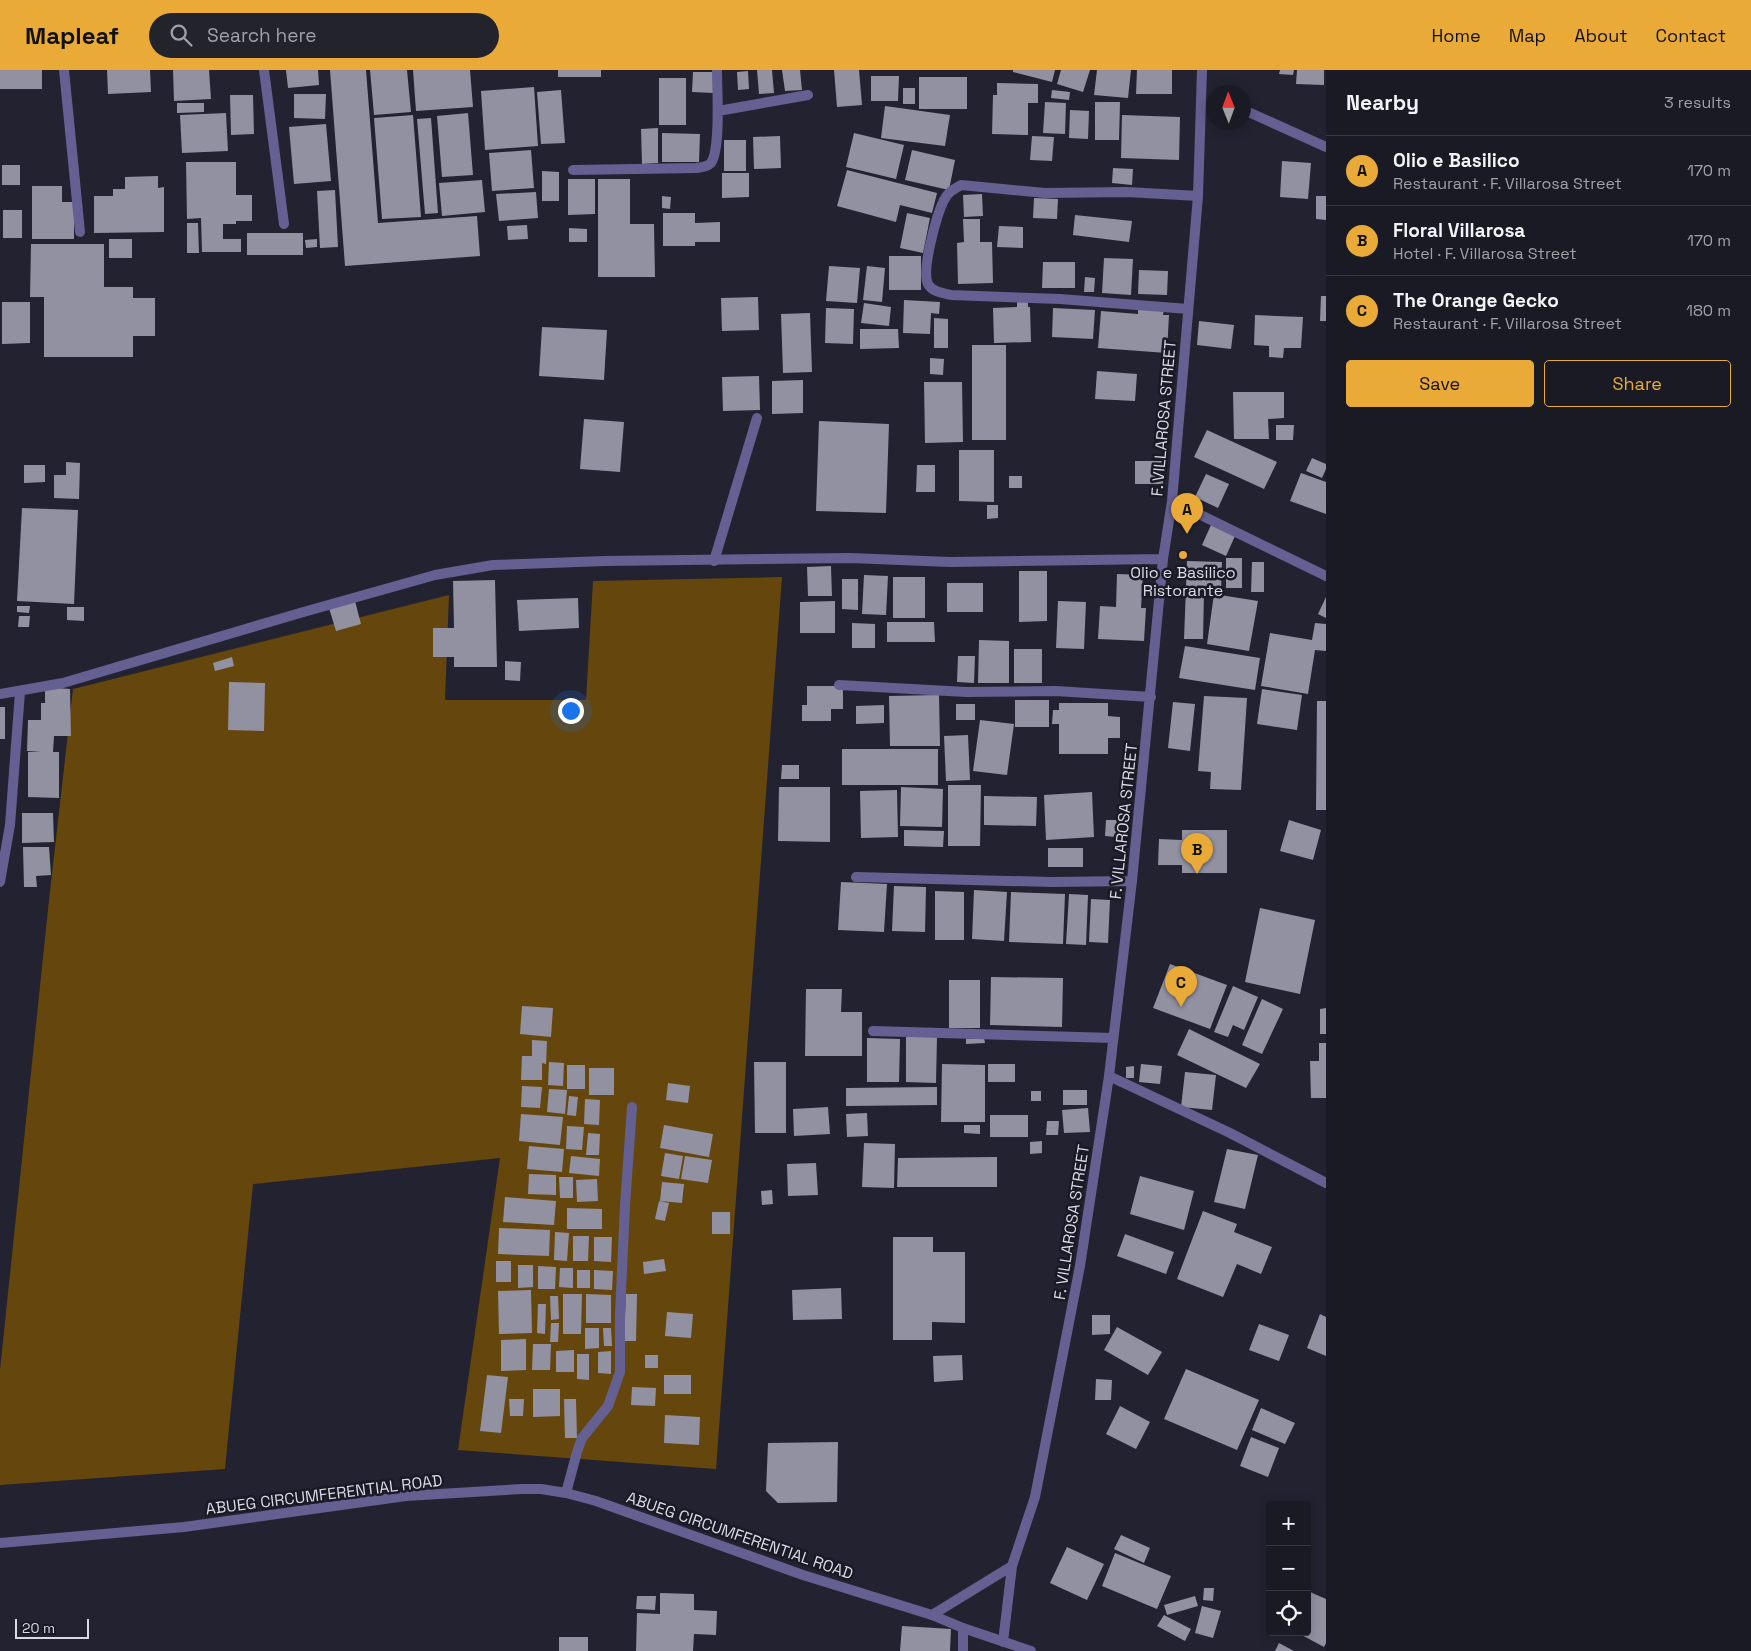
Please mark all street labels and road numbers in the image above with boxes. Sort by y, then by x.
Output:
street label: F. VILLAROSA STREET [1146,339,1181,497]
street label: F. VILLAROSA STREET [1105,742,1142,900]
street label: F. VILLAROSA STREET [1049,1143,1094,1301]
street label: ABUEG CIRCUMFERENTIAL ROAD [204,1470,444,1519]
street label: ABUEG CIRCUMFERENTIAL ROAD [624,1487,856,1584]

